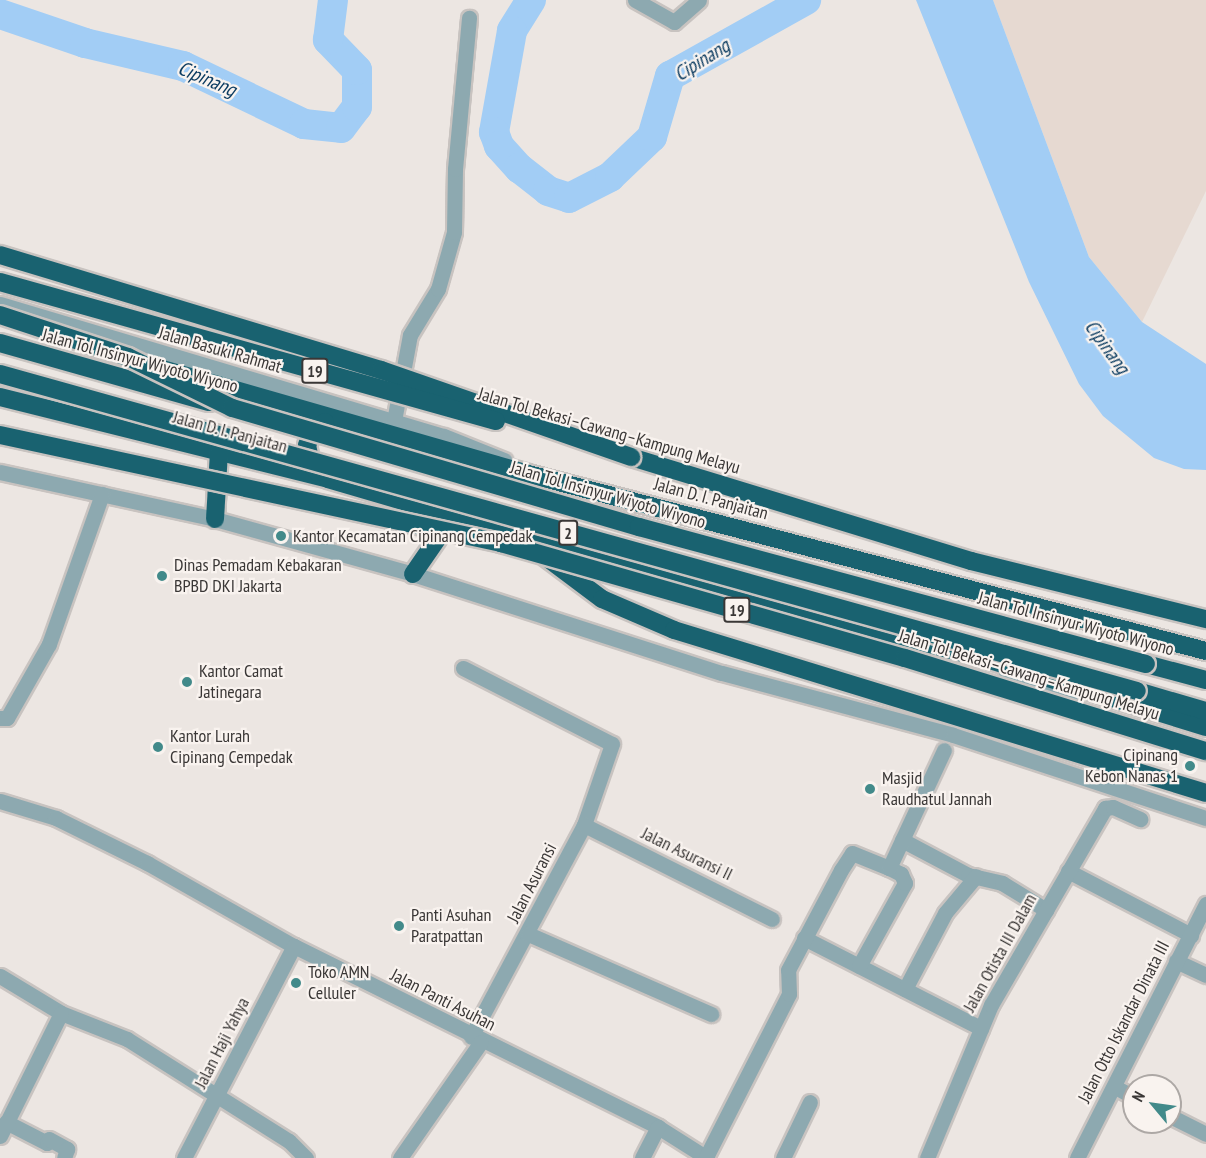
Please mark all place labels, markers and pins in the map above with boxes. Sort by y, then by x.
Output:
place label: Kantor Kecamatan Cipinang Cempedak [293,525,532,547]
marker: Kantor Kecamatan Cipinang Cempedak [274,529,288,543]
place label: Dinas Pemadam Kebakaran BPBD DKI Jakarta [174,555,342,598]
marker: Dinas Pemadam Kebakaran BPBD DKI Jakarta [155,569,169,583]
place label: Kantor Camat Jatinegara [199,661,283,704]
marker: Kantor Camat Jatinegara [180,675,194,689]
place label: Kantor Lurah Cipinang Cempedak [170,726,293,768]
marker: Kantor Lurah Cipinang Cempedak [151,740,165,754]
place label: Cipinang Kebon Nanas 1 [1085,745,1178,788]
marker: Cipinang Kebon Nanas 1 [1183,759,1197,773]
place label: Masjid Raudhatul Jannah [882,768,992,810]
marker: Masjid Raudhatul Jannah [863,782,877,796]
place label: Panti Asuhan Paratpattan [411,905,492,948]
marker: Panti Asuhan Paratpattan [392,919,406,933]
place label: Toko AMN Celluler [308,962,370,1004]
marker: Toko AMN Celluler [289,976,303,990]

